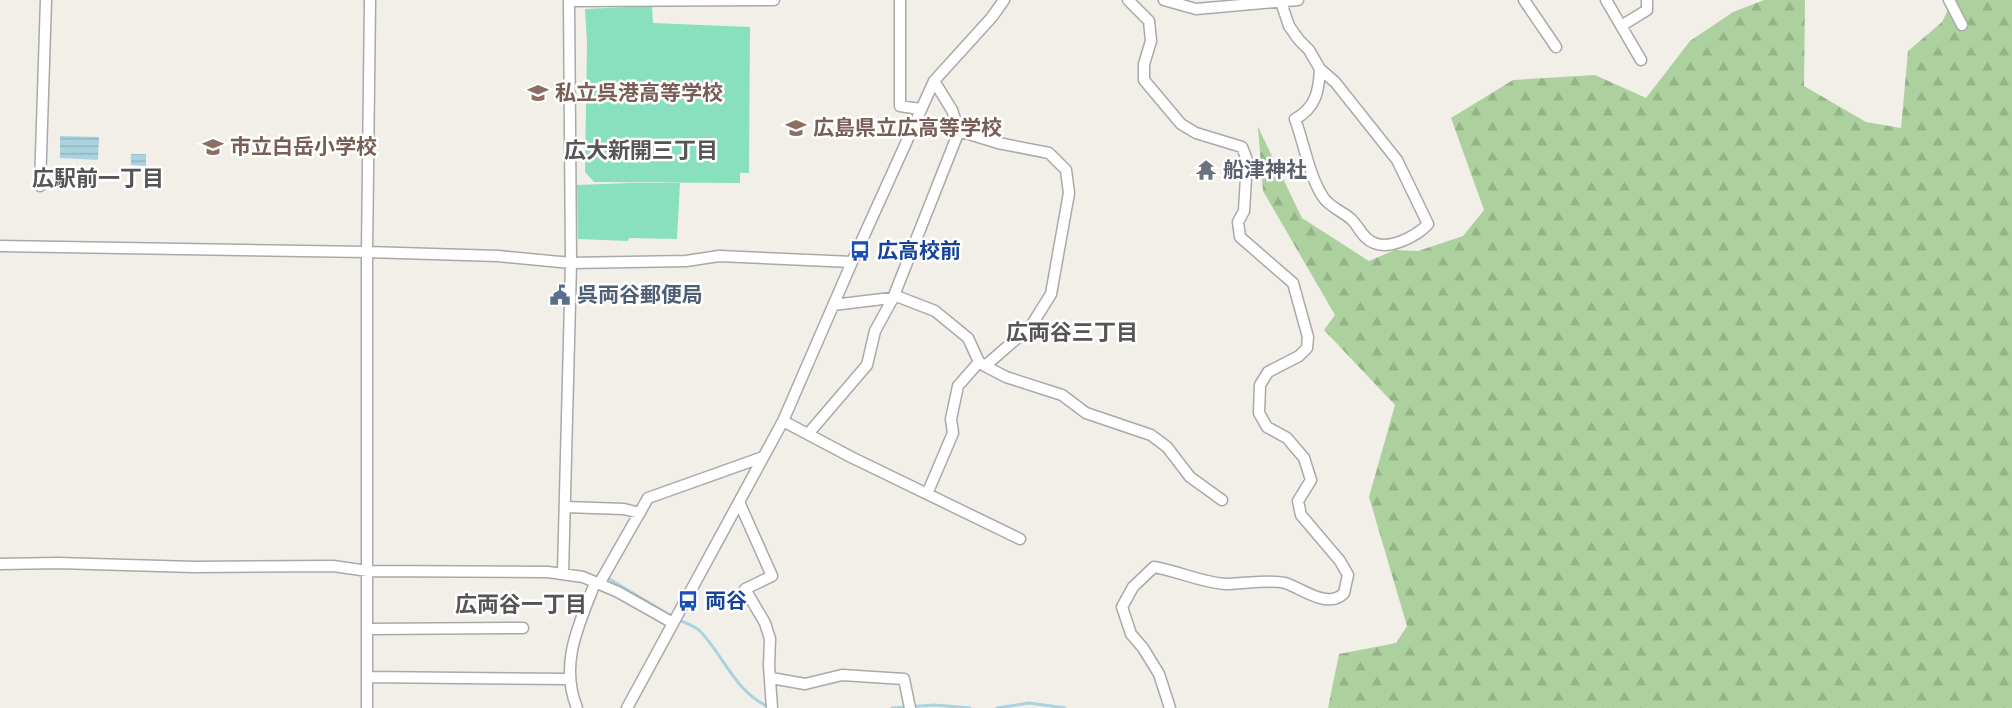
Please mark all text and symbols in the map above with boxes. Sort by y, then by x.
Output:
school or university icon: 私立呉港高等学校 [526,81,550,105]
place label: 私立呉港高等学校 [555,81,723,105]
school or university icon: 広島県立広高等学校 [784,116,808,140]
place label: 広島県立広高等学校 [813,116,1002,140]
school or university icon: 市立白岳小学校 [201,135,225,159]
place label: 市立白岳小学校 [230,135,377,159]
district label: 広大新開三丁目 [564,138,718,164]
temple icon: 船津神社 [1194,158,1218,182]
place label: 船津神社 [1223,158,1307,182]
district label: 広駅前一丁目 [32,166,164,192]
bus stop icon: 広高校前 [848,239,872,263]
place label: 広高校前 [877,239,961,263]
public building icon: 呉両谷郵便局 [548,283,572,307]
place label: 呉両谷郵便局 [577,283,703,307]
district label: 広両谷三丁目 [1006,320,1138,346]
bus stop icon: 両谷 [676,589,700,613]
place label: 両谷 [705,589,747,613]
district label: 広両谷一丁目 [455,592,587,618]

